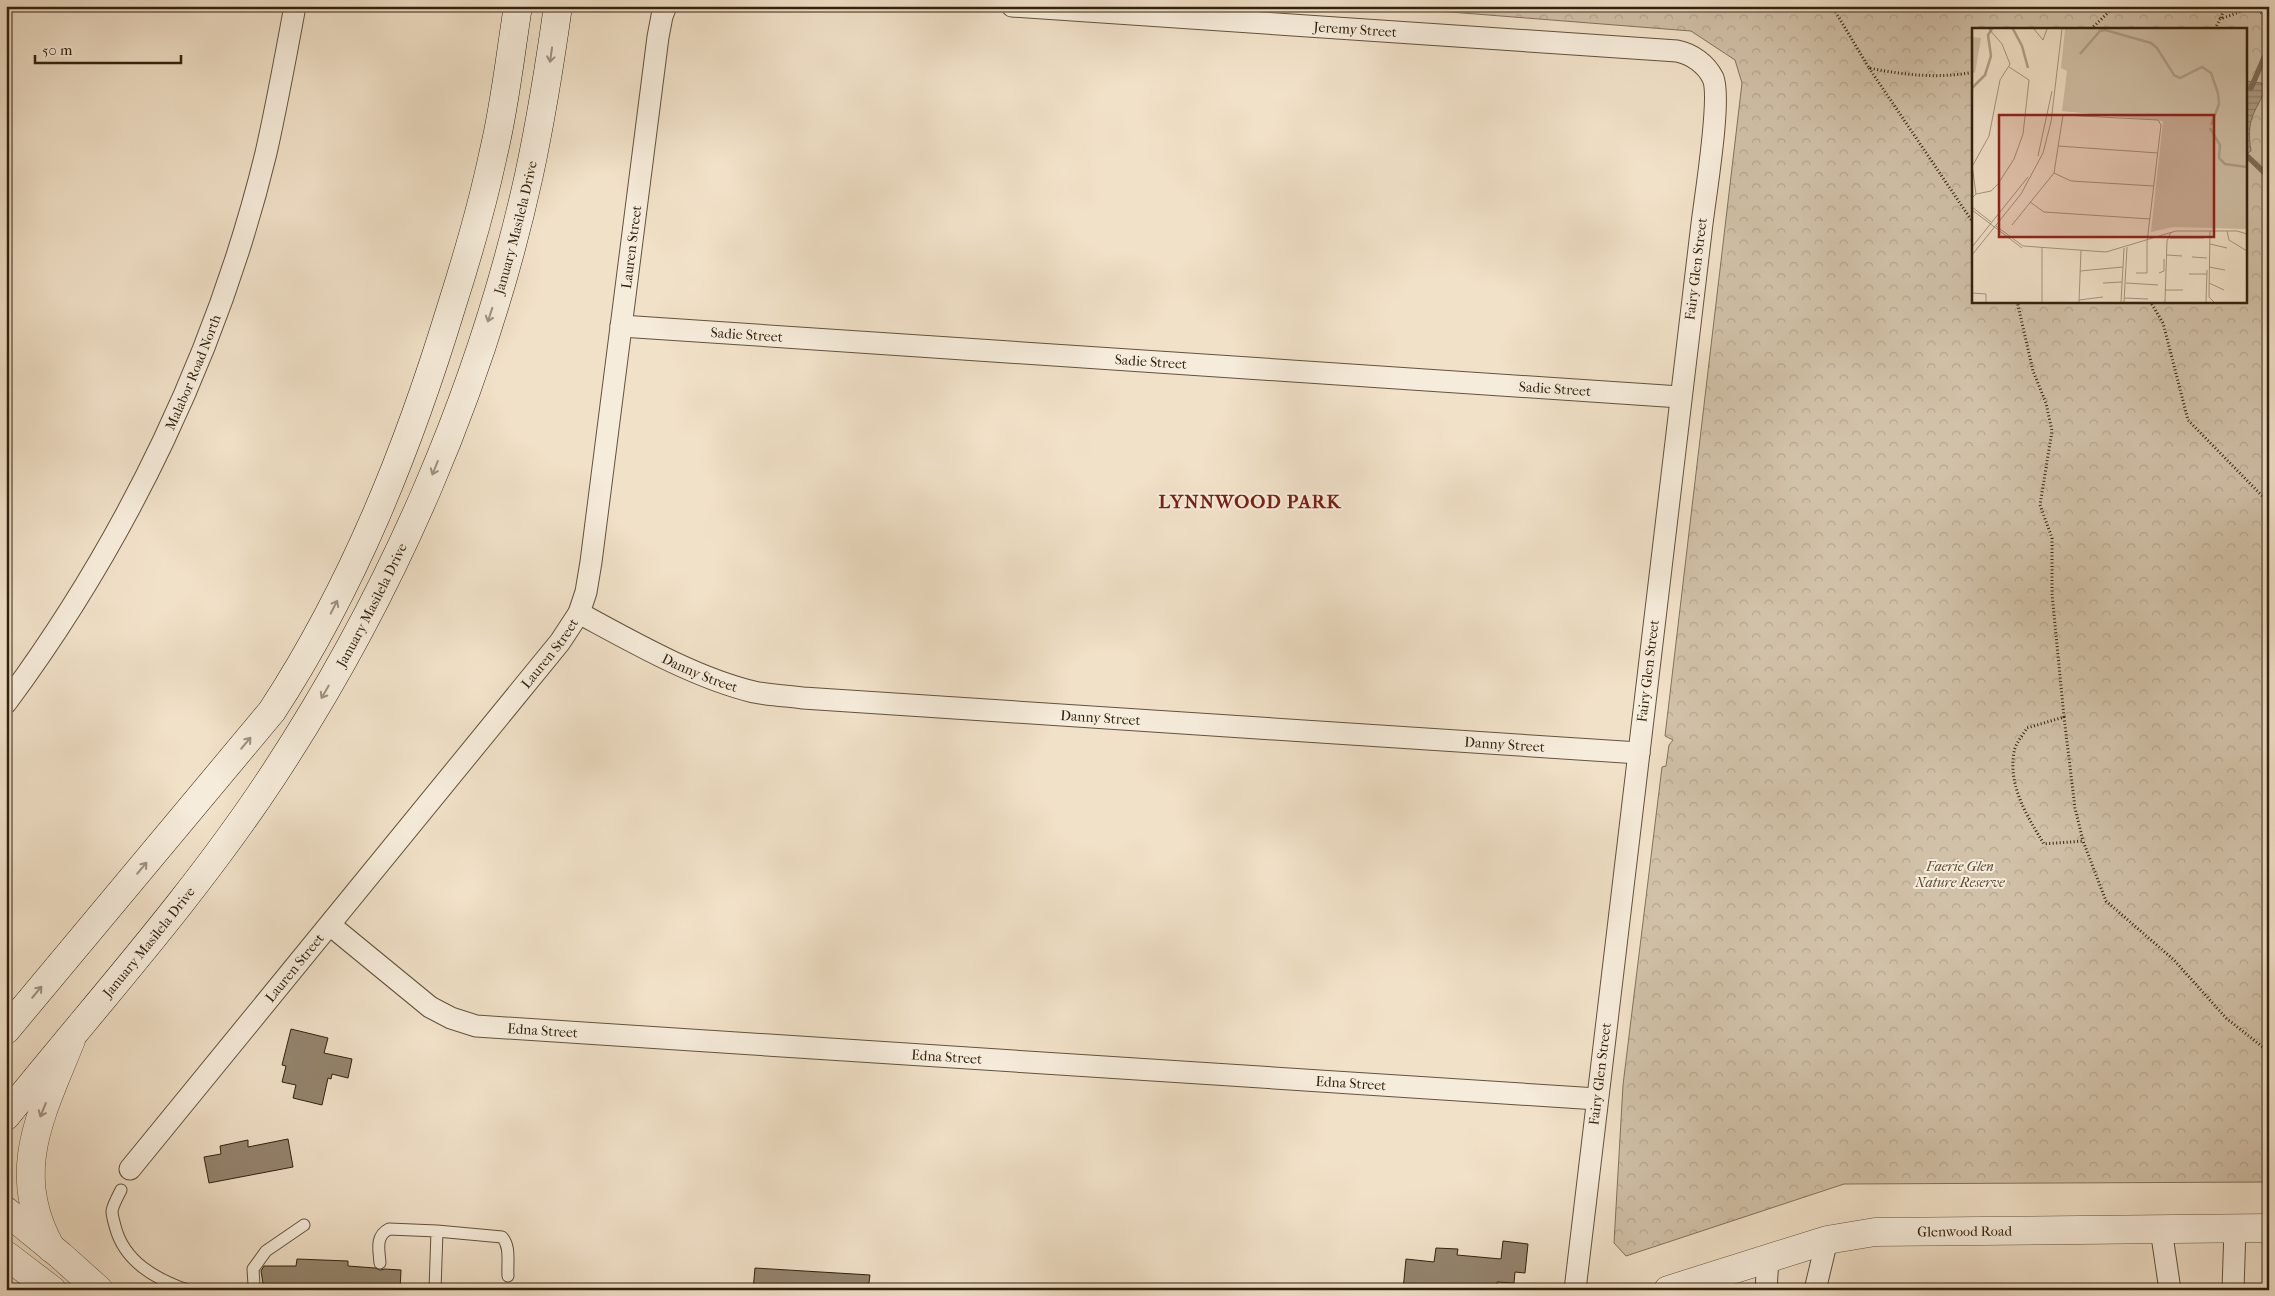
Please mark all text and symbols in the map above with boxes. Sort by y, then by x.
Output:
street label: Jeremy Street [1312,18,1397,41]
inset map [1972,28,2248,302]
scale bar [35,32,181,64]
text: 50 m [42,41,73,59]
one-way arrow [546,46,556,62]
street label: January Masilela Drive [490,159,540,297]
street label: Lauren Street [617,204,645,290]
street label: Fairy Glen Street [1681,217,1711,321]
one-way arrow [485,306,495,322]
street label: Malabor Road North [161,312,224,433]
street label: Sadie Street [710,324,783,345]
street label: Sadie Street [1114,351,1187,372]
street label: Sadie Street [1518,378,1592,400]
one-way arrow [430,460,440,475]
district label: LYNNWOOD PARK [1159,491,1342,513]
street label: January Masilela Drive [332,540,410,671]
one-way arrow [329,600,339,615]
street label: Lauren Street [517,615,582,692]
street label: Fairy Glen Street [1633,619,1663,723]
street label: Danny Street [659,650,740,696]
one-way arrow [320,684,330,699]
street label: Danny Street [1060,706,1141,729]
street label: Danny Street [1464,733,1545,755]
one-way arrow [240,737,251,750]
park label: Faerie Glen Nature Reserve [1914,858,2005,891]
one-way arrow [136,861,147,874]
street label: January Masilela Drive [98,883,198,1001]
street label: Lauren Street [261,930,327,1005]
one-way arrow [32,986,43,999]
street label: Edna Street [507,1020,578,1041]
street label: Fairy Glen Street [1585,1022,1615,1126]
street label: Edna Street [911,1046,983,1067]
street label: Edna Street [1315,1072,1387,1094]
one-way arrow [38,1102,47,1117]
street label: Glenwood Road [1917,1222,2012,1240]

